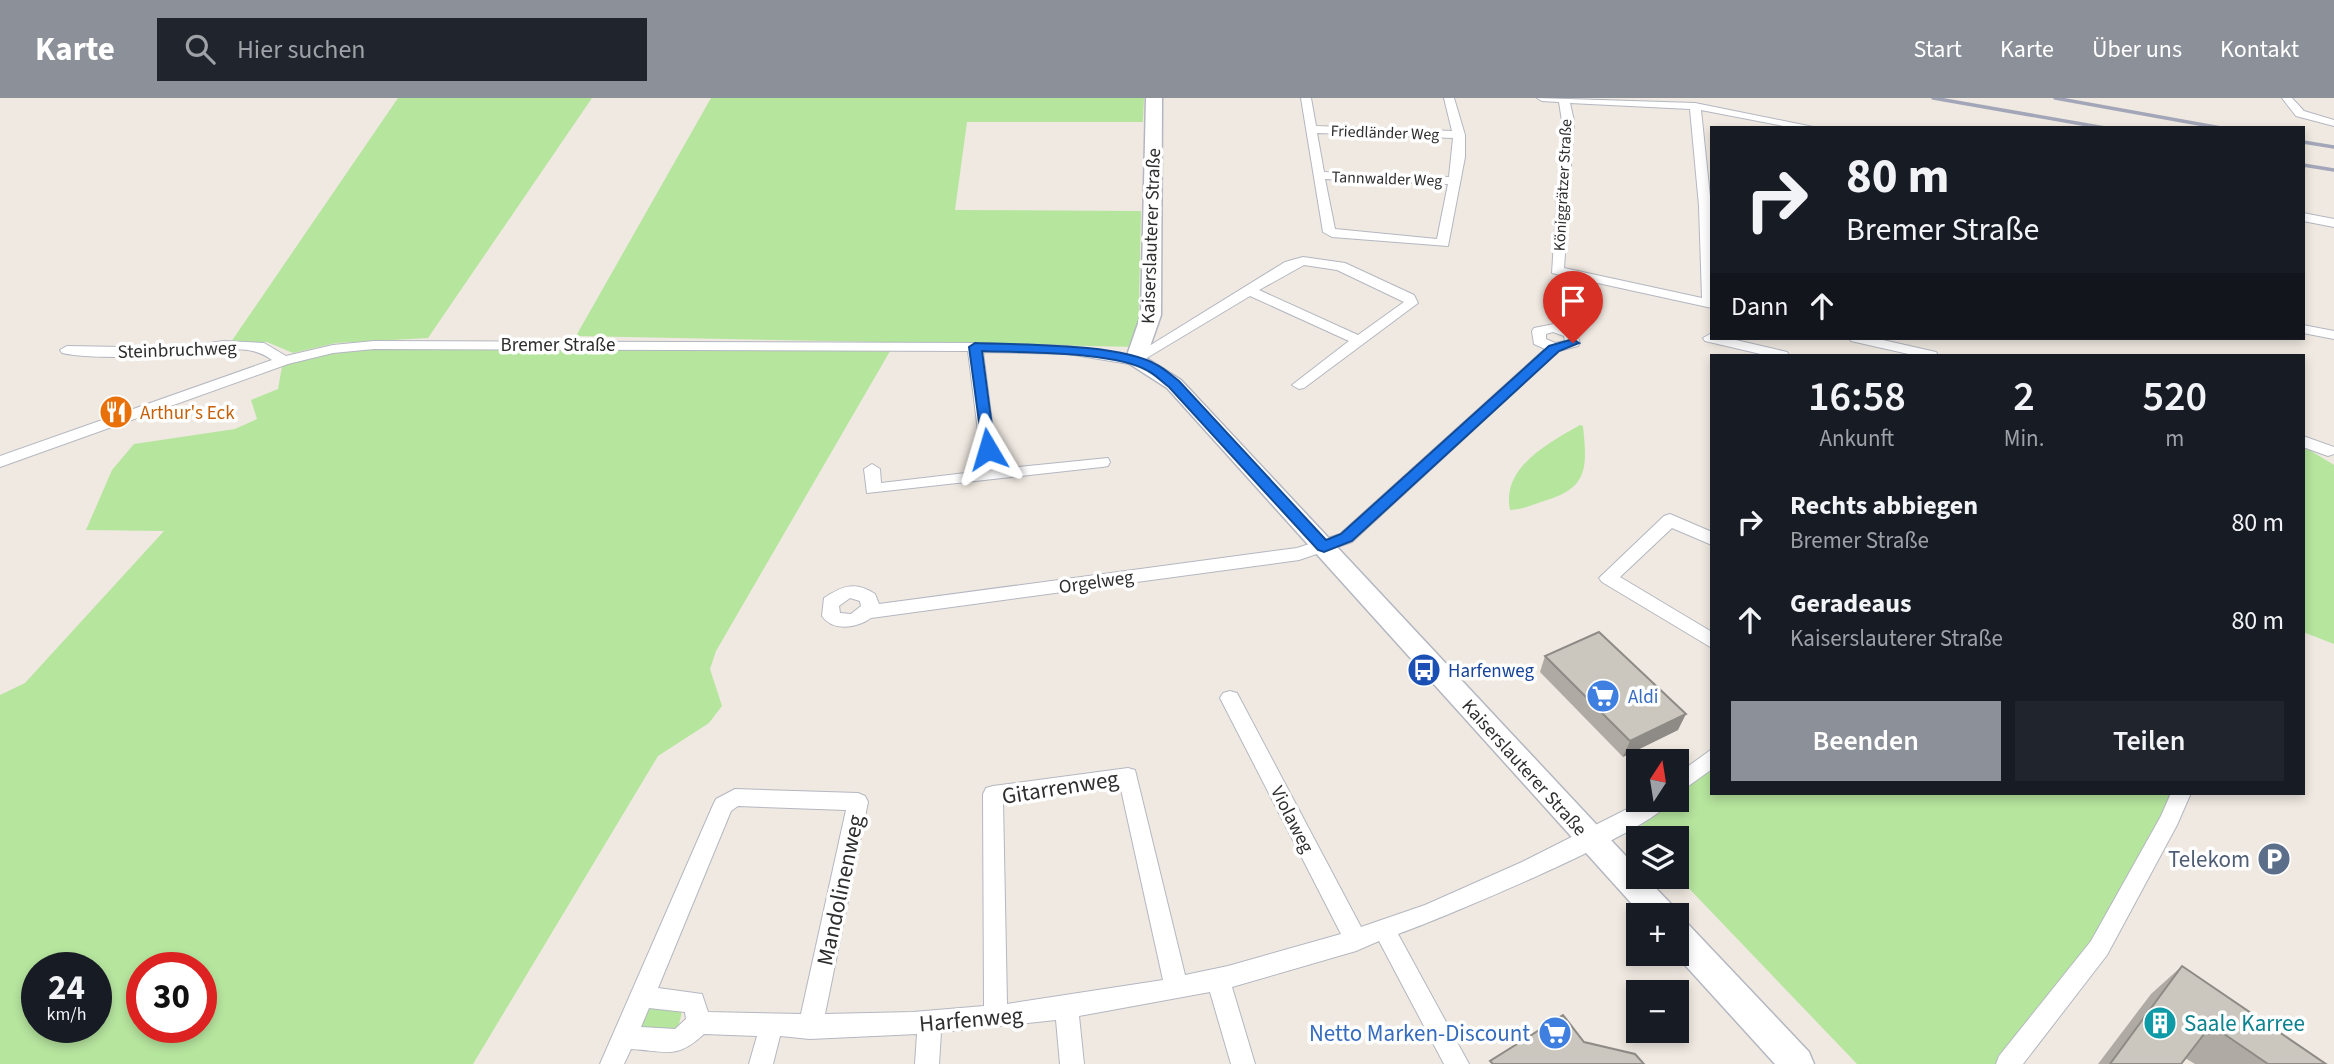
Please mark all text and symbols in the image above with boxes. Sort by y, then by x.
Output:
search box [157,18,647,81]
text: Karte [35,26,115,73]
icon: search [181,30,219,68]
text: Hier suchen [237,31,366,68]
text: Start [1914,32,1962,67]
text: Karte [2000,32,2054,67]
text: Über uns [2092,32,2182,67]
text: Kontakt [2220,32,2299,67]
street label: Königgrätzer Straße [1549,118,1577,252]
street label: Friedländer Weg [1330,120,1440,146]
text: 80 m [1846,142,1950,212]
street label: Kaiserslauterer Straße [1135,148,1168,324]
icon: right [1731,154,1822,245]
street label: Tannwalder Weg [1331,166,1443,192]
text: Bremer Straße [1846,207,2039,253]
pin [1543,271,1603,343]
icon: arrive [1554,282,1592,320]
icon: ahead [1803,287,1841,325]
text: Dann [1731,288,1789,325]
street label: Bremer Straße [501,332,615,359]
street label: Steinbruchweg [117,335,238,366]
text: 16:58 [1808,367,1906,427]
text: 2 [2013,367,2035,427]
text: 520 [2142,367,2207,427]
restaurant icon: Arthur's Eck [97,393,135,431]
place label: Arthur's Eck [140,400,235,427]
position arrow [951,412,1025,486]
text: Ankunft [1819,422,1894,455]
text: Min. [2004,422,2044,455]
text: m [2165,422,2184,455]
text: Rechts abbiegen [1790,487,1978,524]
icon: right [1731,503,1769,541]
text: 80 m [2231,504,2284,541]
text: Bremer Straße [1790,524,1929,557]
street label: Orgelweg [1057,564,1136,601]
text: Geradeaus [1790,585,1911,622]
icon: ahead [1731,601,1769,639]
text: 80 m [2231,602,2284,639]
text: Kaiserslauterer Straße [1790,622,2003,655]
bus stop icon: Harfenweg [1405,651,1443,689]
place label: Harfenweg [1448,658,1535,685]
supermarket icon: Aldi [1584,677,1622,715]
place label: Aldi [1628,684,1658,711]
street label: Kaiserslauterer Straße [1455,694,1593,842]
button: Beenden [1731,701,2001,781]
button: Teilen [2015,701,2284,781]
north arrow [1626,749,1689,812]
map controls [1626,749,1689,1043]
street label: Gitarrenweg [999,762,1121,813]
street label: Violaweg [1263,782,1320,858]
street label: Mandolinenweg [808,811,873,969]
button: layers [1626,826,1689,889]
parking icon: Telekom [2255,840,2293,878]
place label: Telekom [2168,843,2250,876]
button: + [1626,903,1689,966]
speed limit sign: 30 [126,952,217,1043]
text: 24 [48,963,85,1013]
button: − [1626,980,1689,1043]
street label: Harfenweg [918,998,1025,1040]
text: km/h [47,1002,86,1027]
building icon: Saale Karree [2141,1004,2179,1042]
place label: Saale Karree [2184,1007,2305,1040]
supermarket icon: Netto Marken-Discount [1536,1014,1574,1052]
place label: Netto Marken-Discount [1309,1017,1530,1050]

